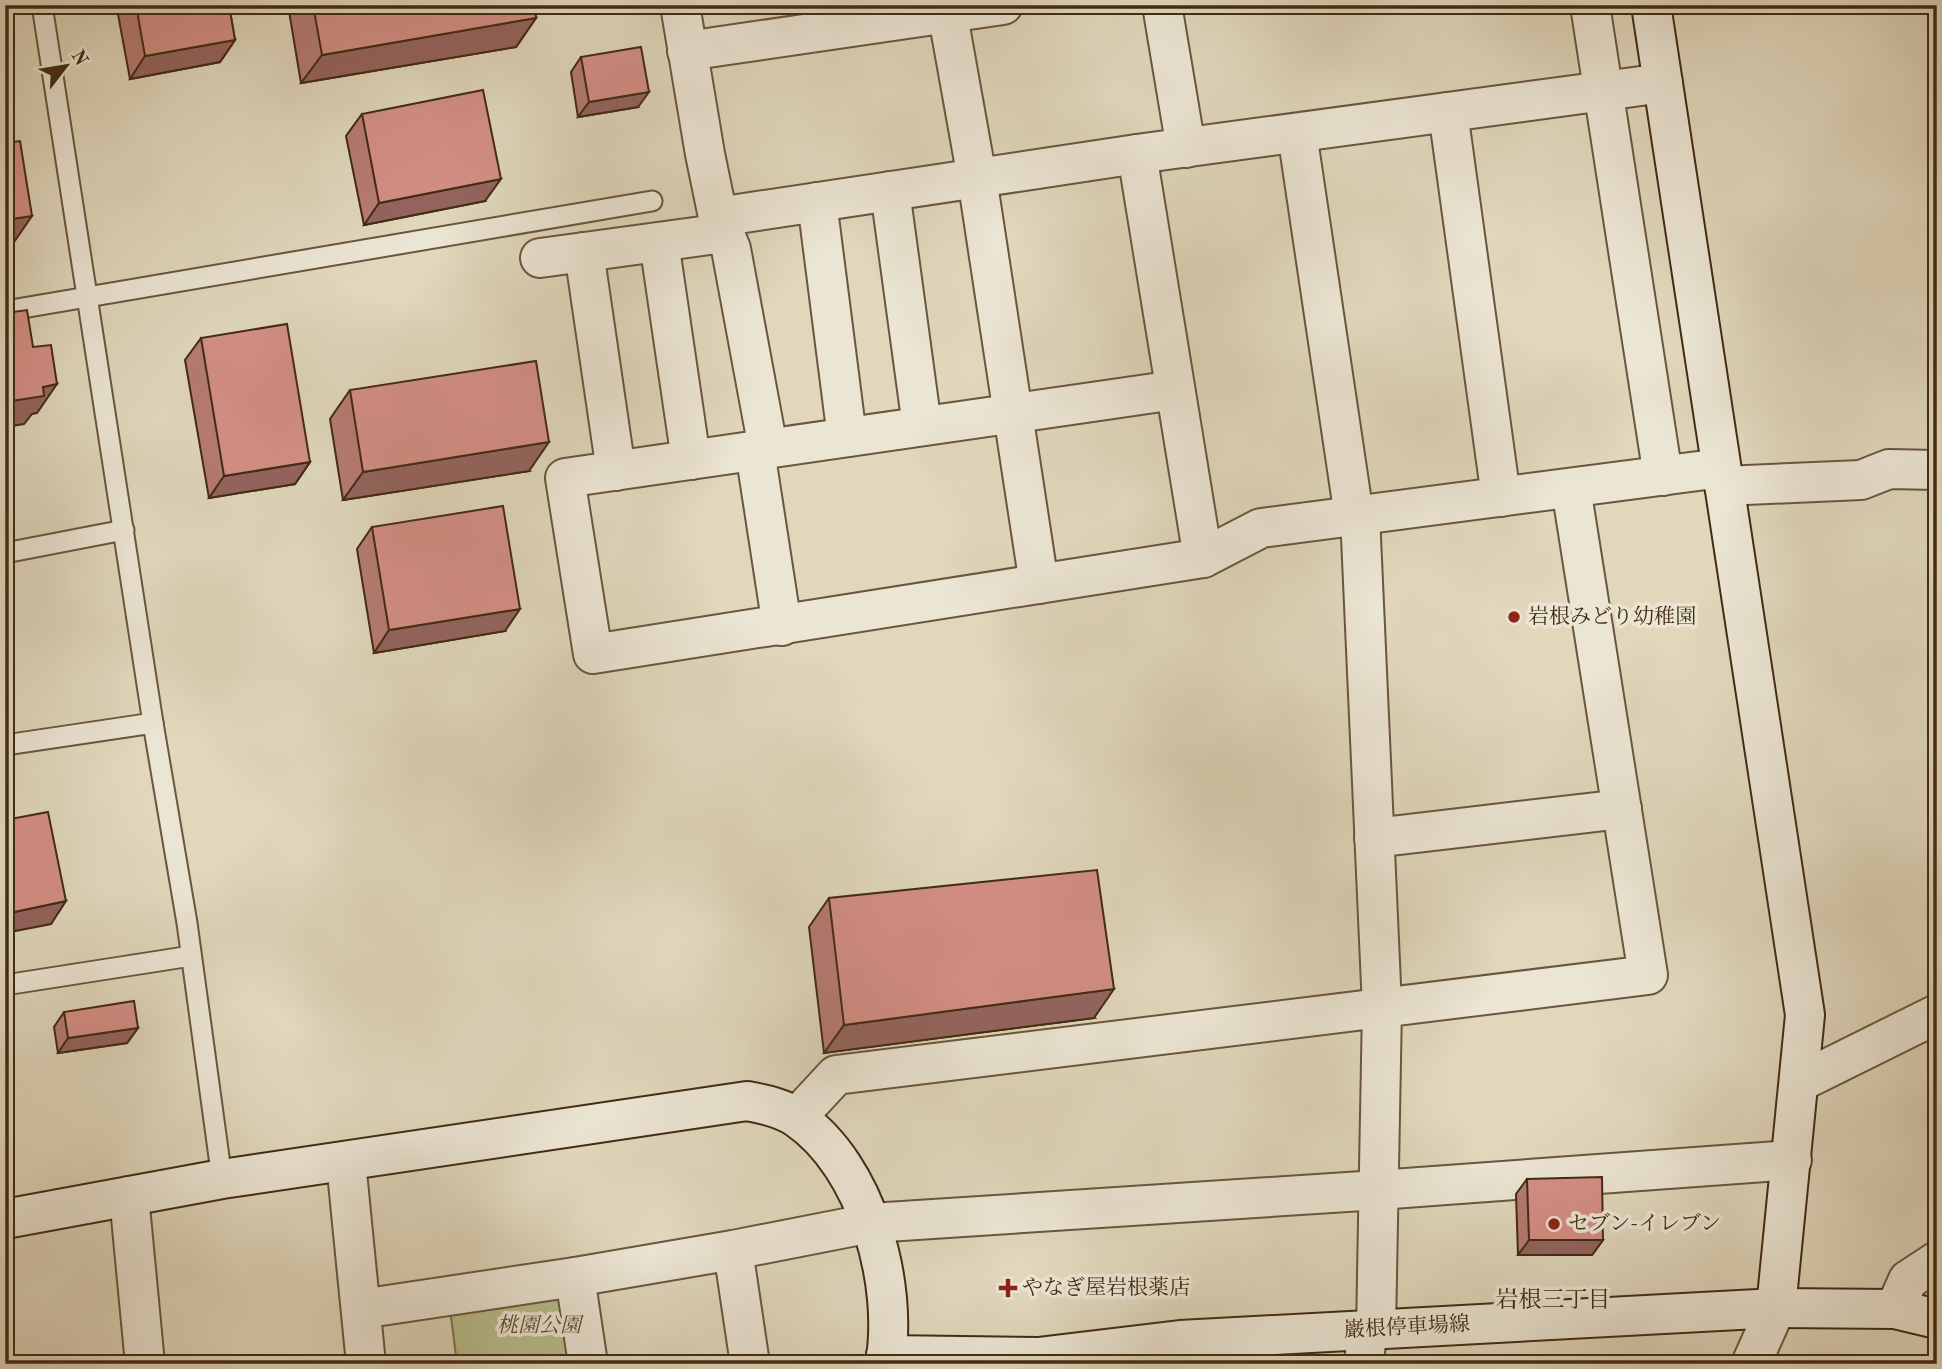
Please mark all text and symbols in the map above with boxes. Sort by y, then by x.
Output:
north arrow [32,32,102,102]
text: N [67,47,91,70]
place label: 岩根みどり幼稚園 [1528,605,1696,628]
marker: 岩根みどり幼稚園 [1506,609,1522,625]
place label: セブン-イレブン [1568,1212,1721,1235]
marker: セブン-イレブン [1546,1216,1562,1232]
place label: やなぎ屋岩根薬店 [1022,1276,1190,1299]
marker: やなぎ屋岩根薬店 [1000,1280,1016,1296]
district label: 岩根三丁目 [1496,1287,1611,1312]
street label: 巌根停車場線 [1343,1312,1470,1342]
park label: 桃園公園 [497,1314,584,1337]

